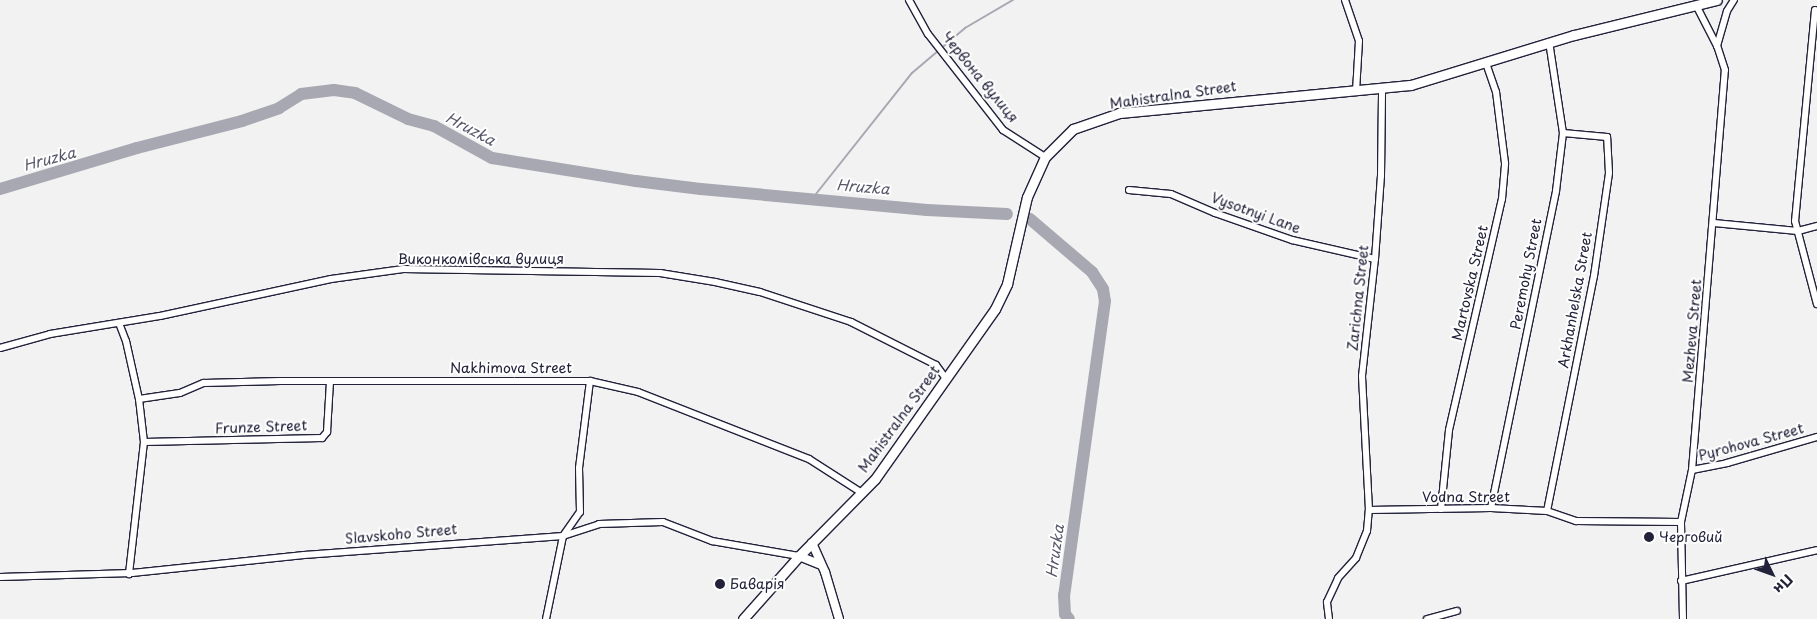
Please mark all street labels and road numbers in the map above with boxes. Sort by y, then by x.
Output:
street label: Червона вулиця [938,28,1022,126]
street label: Mahistralna Street [1109,78,1237,112]
street label: Vysotnyi Lane [1209,189,1303,237]
street label: Peremohy Street [1507,217,1545,331]
street label: Martovska Street [1449,224,1491,342]
street label: Arkhanhelska Street [1555,230,1595,370]
street label: Zarichna Street [1344,244,1372,352]
street label: Виконкомівська вулиця [398,251,564,267]
street label: Mezheva Street [1679,278,1705,384]
street label: Nakhimova Street [450,360,572,376]
street label: Mahistralna Street [855,362,943,476]
street label: Frunze Street [215,417,307,437]
street label: Pyrohova Street [1696,420,1806,464]
street label: Vodna Street [1422,489,1510,505]
street label: Slavskoho Street [344,521,458,547]

